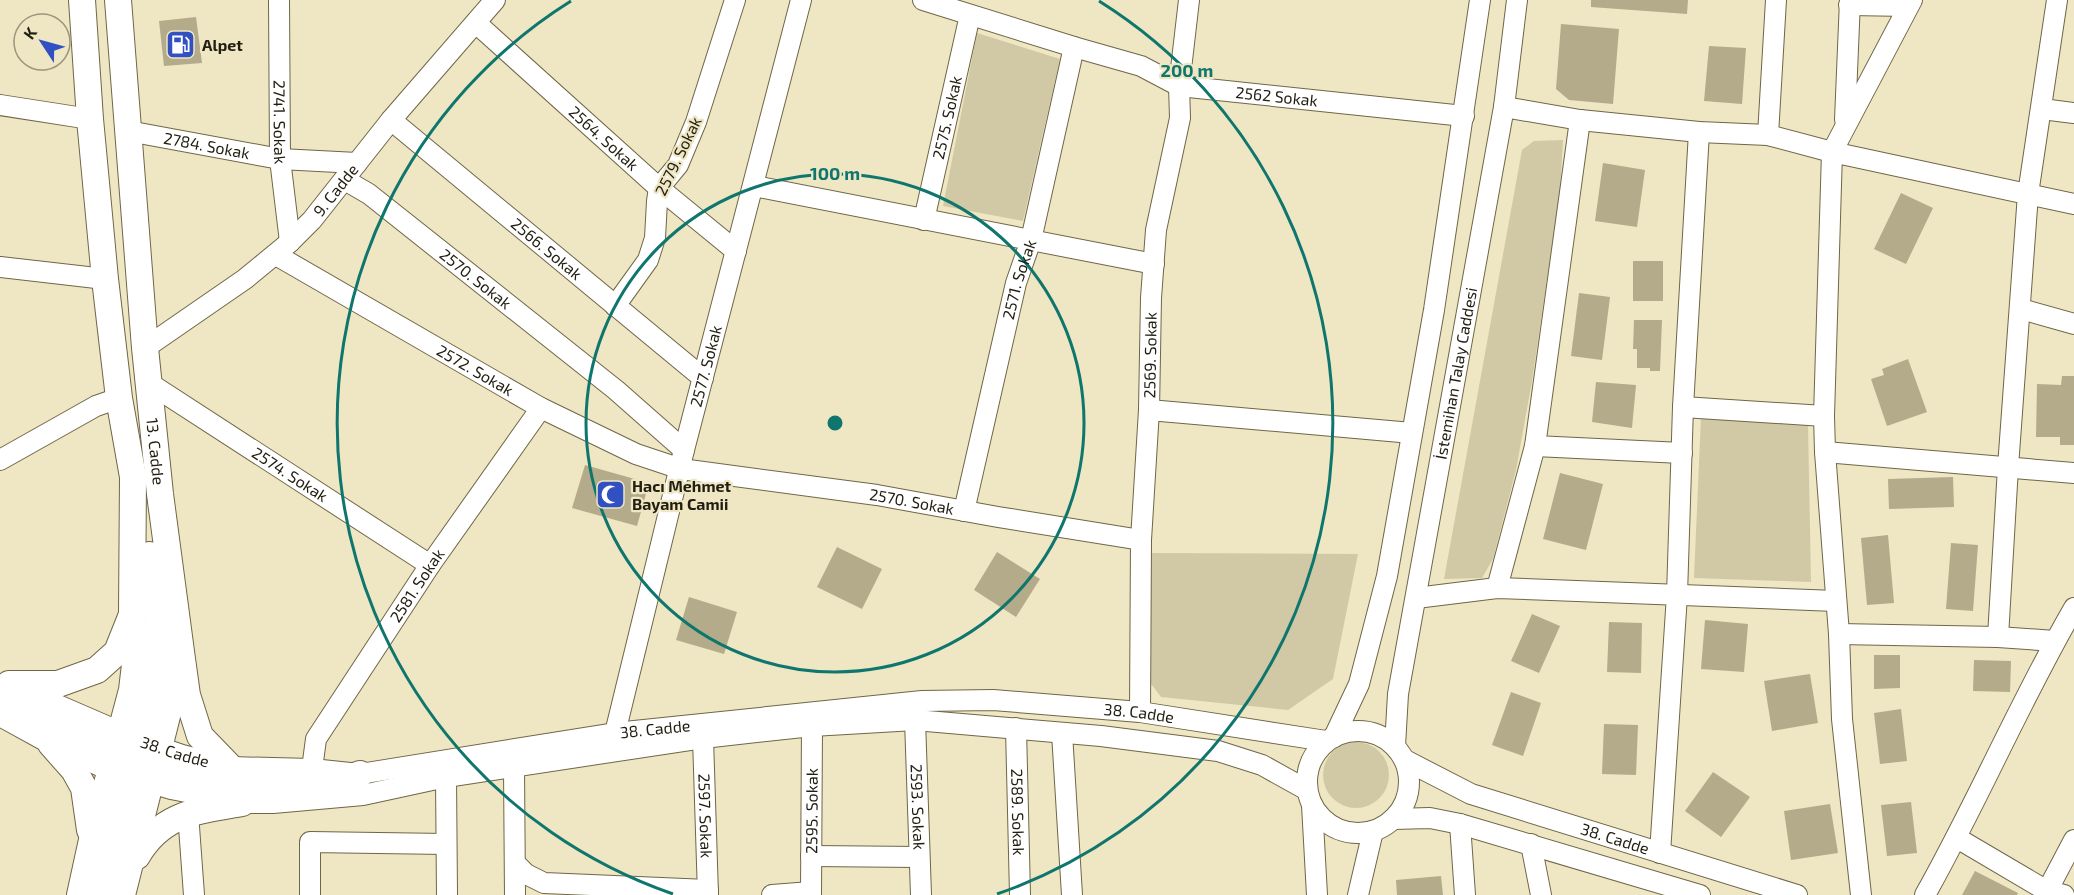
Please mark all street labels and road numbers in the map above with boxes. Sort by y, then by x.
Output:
street label: 2575. Sokak [928,74,965,161]
street label: 2741. Sokak [271,80,291,165]
street label: 2562 Sokak [1235,82,1319,110]
street label: 2564. Sokak [565,102,643,174]
street label: 2579. Sokak [650,113,705,198]
street label: 2784. Sokak [162,128,251,162]
street label: 9. Cadde [309,160,362,220]
street label: 2566. Sokak [508,214,586,283]
street label: 2571. Sokak [998,237,1039,321]
street label: 2570. Sokak [436,244,516,312]
street label: İstemihan Talay Caddesi [1431,286,1480,461]
street label: 2569. Sokak [1139,312,1160,399]
street label: 2577. Sokak [686,323,725,409]
street label: 2572. Sokak [434,340,517,399]
street label: 13. Cadde [143,417,169,486]
street label: 2574. Sokak [249,443,332,505]
street label: 2570. Sokak [868,484,956,518]
street label: 2581. Sokak [385,545,448,625]
street label: 38. Cadde [1103,699,1176,726]
street label: 38. Cadde [619,715,691,741]
street label: 38. Cadde [138,732,211,770]
street label: 2593. Sokak [908,764,929,850]
street label: 2595. Sokak [801,768,821,854]
street label: 2589. Sokak [1008,768,1029,856]
street label: 2597. Sokak [695,773,717,859]
street label: 38. Cadde [1579,819,1652,858]

